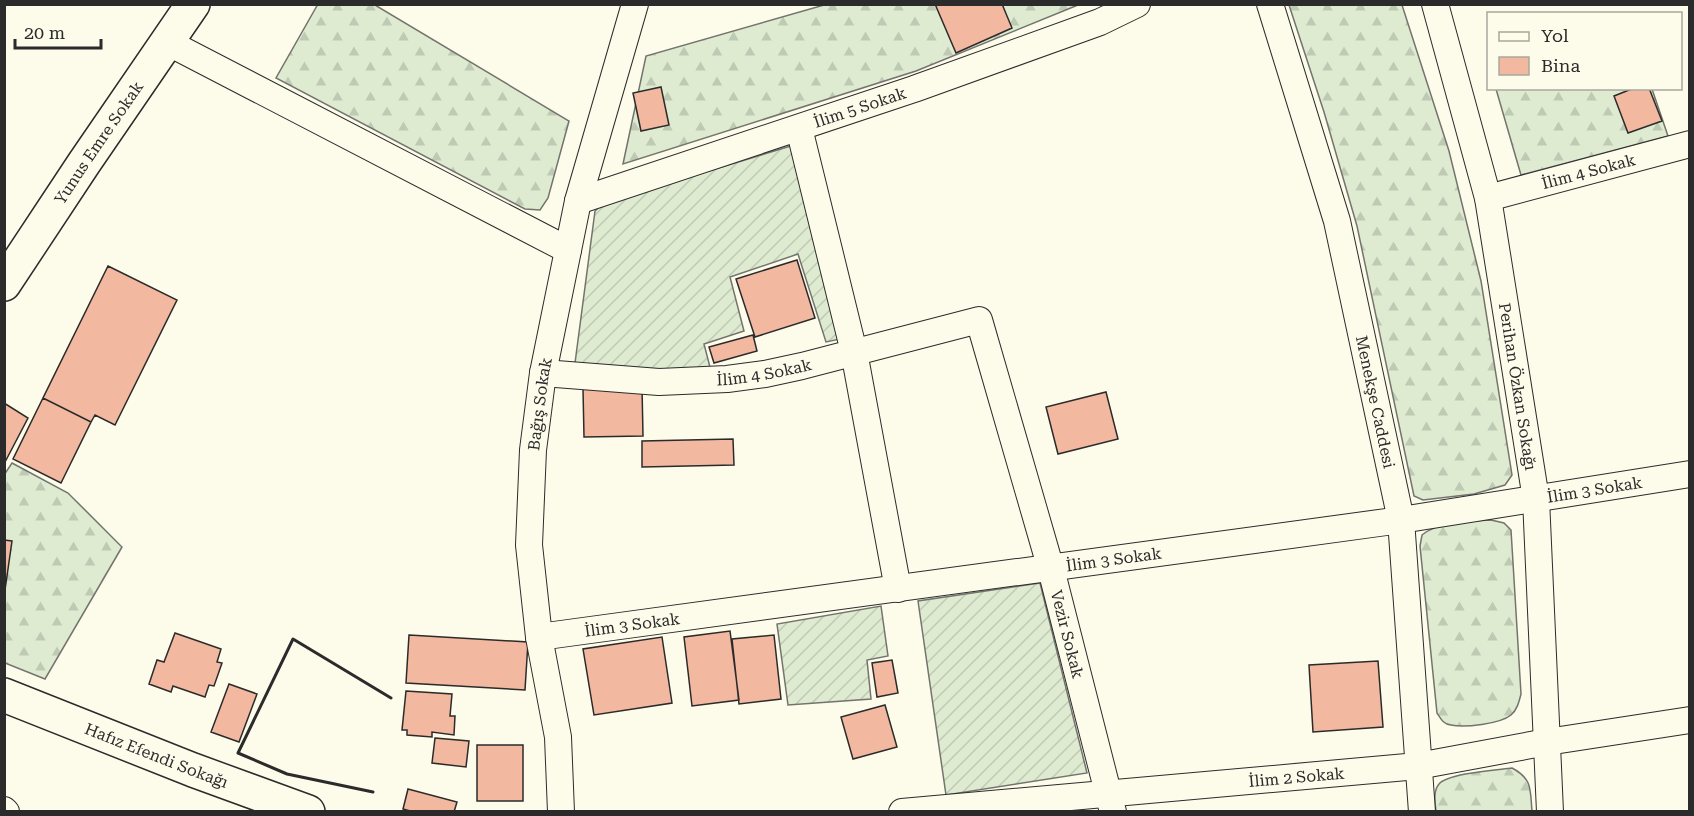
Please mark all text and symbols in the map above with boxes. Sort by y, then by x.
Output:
scale bar [15,12,100,50]
legend [1487,12,1682,90]
text: 20 m [24,22,65,43]
text: Yol [1541,25,1569,46]
text: Bina [1541,55,1580,76]
street label: Yunus Emre Sokak [50,77,147,208]
street label: İlim 5 Sokak [811,83,908,131]
street label: İlim 4 Sokak [1540,150,1637,193]
street label: Perihan Özkan Sokağı [1495,301,1541,472]
street label: Menekşe Caddesi [1352,334,1399,470]
street label: İlim 4 Sokak [716,354,814,389]
street label: Bağış Sokak [524,356,555,452]
street label: İlim 3 Sokak [1546,472,1644,506]
street label: İlim 3 Sokak [1065,543,1163,575]
street label: Vezir Sokak [1047,588,1088,681]
street label: İlim 3 Sokak [583,608,681,640]
street label: Hafız Efendi Sokağı [82,719,231,792]
street label: İlim 2 Sokak [1248,763,1345,791]

